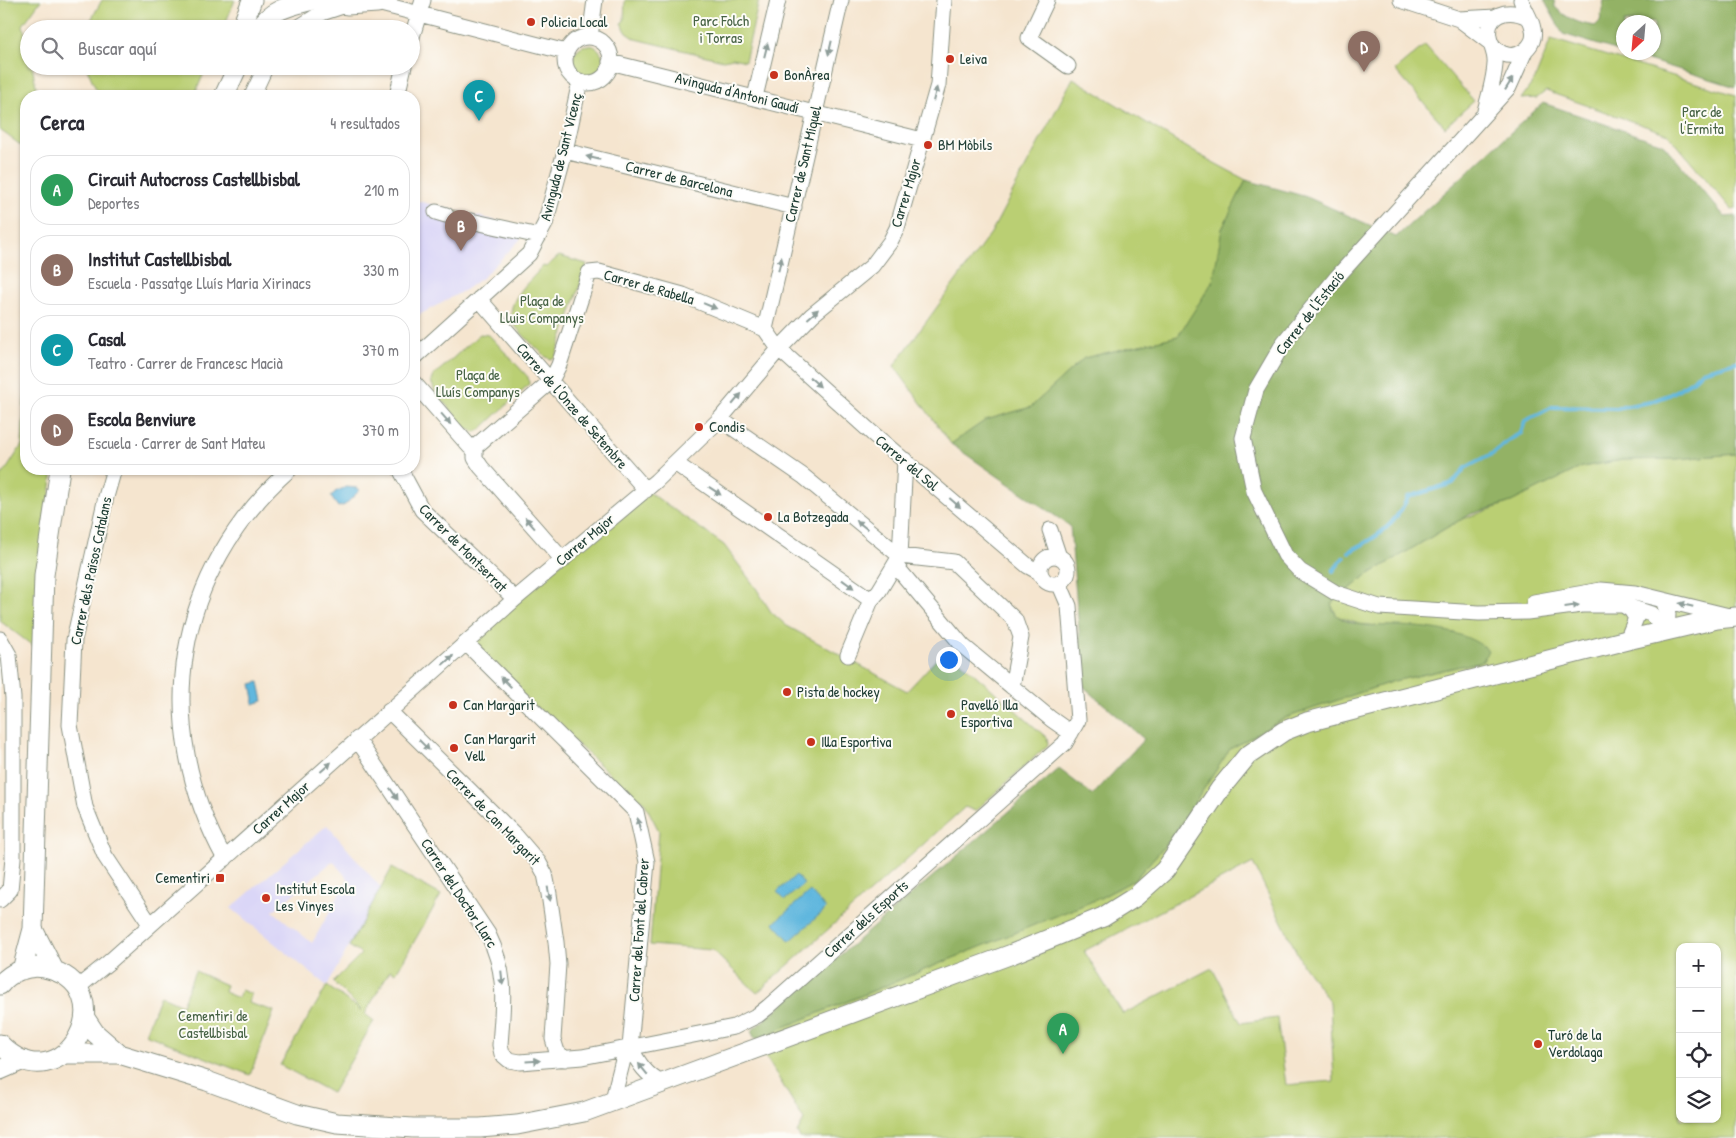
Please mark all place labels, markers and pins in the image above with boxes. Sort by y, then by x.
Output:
place label: Policia Local [541,11,607,32]
marker: Policia Local [525,16,537,28]
pin: D [1348,31,1380,72]
place label: Leiva [960,48,987,69]
marker: Leiva [944,53,956,65]
place label: BonÀrea [784,64,829,85]
marker: BonÀrea [768,69,780,81]
pin: C [463,80,495,121]
place label: BM Mòbils [938,134,992,155]
marker: BM Mòbils [922,139,934,151]
pin: B [445,210,477,251]
place label: Condis [709,416,745,437]
marker: Condis [693,421,705,433]
place label: La Botzegada [778,506,849,527]
marker: La Botzegada [762,511,774,523]
place label: Pista de hockey [797,681,880,702]
marker: Pista de hockey [781,686,793,698]
place label: Can Margarit [463,694,536,715]
place label: Pavelló Illa Esportiva [961,694,1018,732]
marker: Can Margarit [447,699,459,711]
marker: Pavelló Illa Esportiva [945,708,957,720]
place label: Can Margarit Vell [464,728,537,766]
place label: Illa Esportiva [821,731,891,752]
marker: Illa Esportiva [805,736,817,748]
marker: Can Margarit Vell [448,742,460,754]
place label: Cementiri [155,867,210,888]
marker: Cementiri [214,872,226,884]
place label: Institut Escola Les Vinyes [276,878,355,916]
marker: Institut Escola Les Vinyes [260,892,272,904]
pin: A [1047,1013,1079,1054]
place label: Turó de la Verdolaga [1548,1024,1603,1062]
marker: Turó de la Verdolaga [1532,1038,1544,1050]

